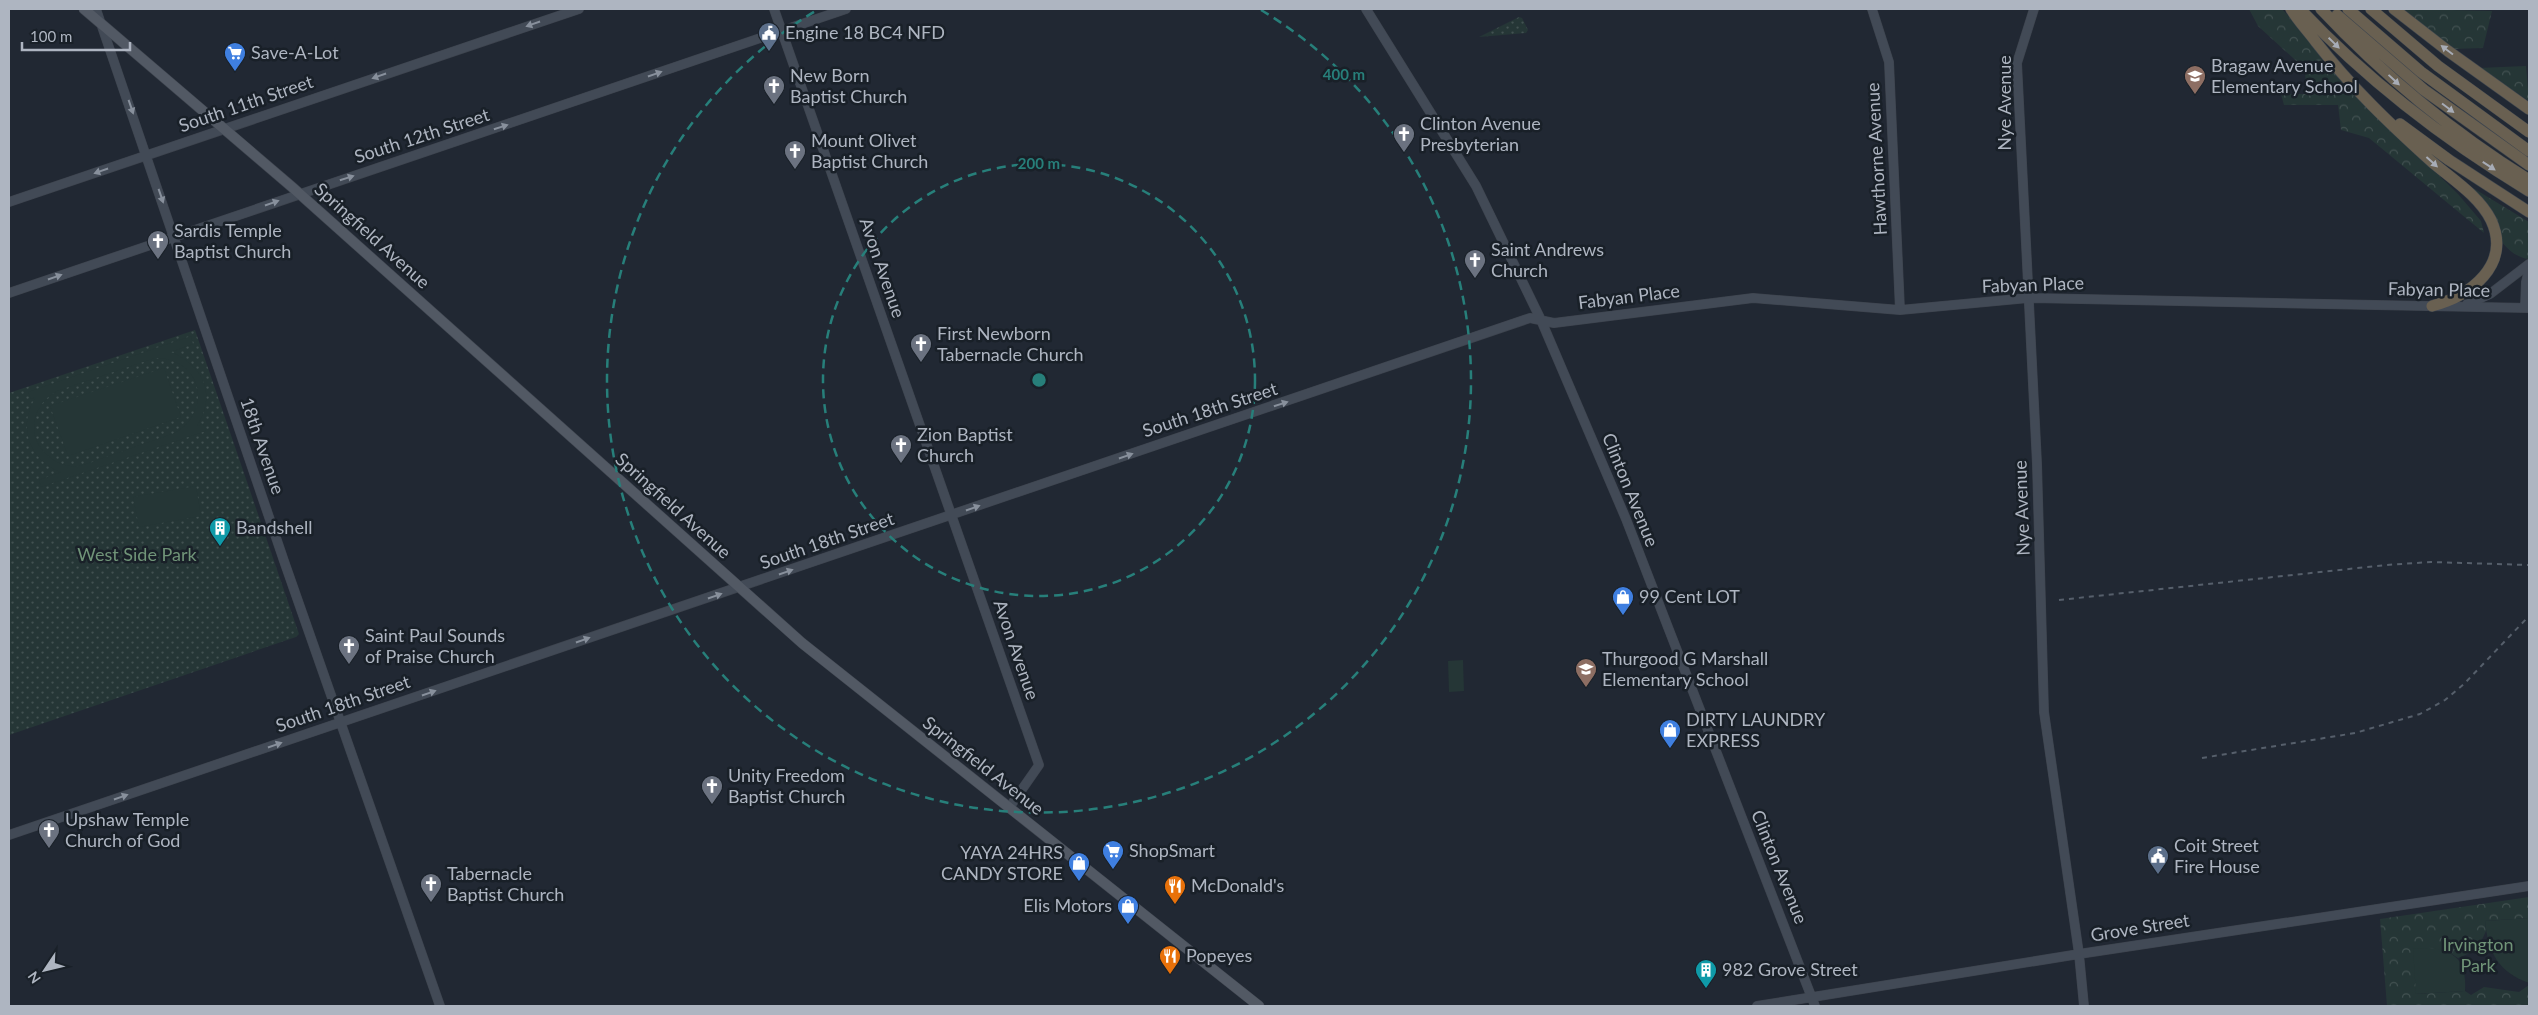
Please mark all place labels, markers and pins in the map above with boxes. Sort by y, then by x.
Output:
public building icon: Engine 18 BC4 NFD [757,21,781,52]
place label: Engine 18 BC4 NFD [785,21,945,43]
supermarket icon: Save-A-Lot [223,41,247,72]
place label: Save-A-Lot [251,41,339,63]
place label: Bragaw Avenue Elementary School [2211,54,2358,97]
place label: New Born Baptist Church [790,64,907,107]
school or university icon: Bragaw Avenue Elementary School [2183,64,2207,95]
church icon: New Born Baptist Church [762,74,786,105]
place label: Clinton Avenue Presbyterian [1420,112,1541,155]
church icon: Clinton Avenue Presbyterian [1392,122,1416,153]
place label: Mount Olivet Baptist Church [811,129,928,172]
church icon: Mount Olivet Baptist Church [783,139,807,170]
place label: Sardis Temple Baptist Church [174,219,291,262]
church icon: Sardis Temple Baptist Church [146,229,170,260]
place label: Saint Andrews Church [1491,238,1604,281]
church icon: Saint Andrews Church [1463,248,1487,279]
place label: First Newborn Tabernacle Church [937,322,1084,365]
church icon: First Newborn Tabernacle Church [909,332,933,363]
centre of rings [1030,371,1048,389]
place label: Zion Baptist Church [917,423,1013,466]
church icon: Zion Baptist Church [889,433,913,464]
building icon: Bandshell [208,516,232,547]
place label: Bandshell [236,516,312,538]
shop icon: 99 Cent LOT [1611,585,1635,616]
place label: 99 Cent LOT [1639,585,1740,607]
place label: Saint Paul Sounds of Praise Church [365,624,505,667]
church icon: Saint Paul Sounds of Praise Church [337,634,361,665]
place label: Thurgood G Marshall Elementary School [1602,647,1768,690]
school or university icon: Thurgood G Marshall Elementary School [1574,657,1598,688]
place label: DIRTY LAUNDRY EXPRESS [1686,708,1826,751]
shop icon: DIRTY LAUNDRY EXPRESS [1658,718,1682,749]
place label: Unity Freedom Baptist Church [728,764,845,807]
church icon: Unity Freedom Baptist Church [700,774,724,805]
place label: Upshaw Temple Church of God [65,808,189,851]
church icon: Upshaw Temple Church of God [37,818,61,849]
place label: Coit Street Fire House [2174,834,2260,877]
supermarket icon: ShopSmart [1101,839,1125,870]
place label: ShopSmart [1129,839,1216,861]
place label: YAYA 24HRS CANDY STORE [941,841,1063,884]
public building icon: Coit Street Fire House [2146,844,2170,875]
shop icon: YAYA 24HRS CANDY STORE [1067,851,1091,882]
place label: Tabernacle Baptist Church [447,862,564,905]
church icon: Tabernacle Baptist Church [419,872,443,903]
restaurant icon: McDonald's [1163,874,1187,905]
place label: McDonald's [1191,874,1285,896]
place label: Elis Motors [1023,894,1112,916]
shop icon: Elis Motors [1116,894,1140,925]
restaurant icon: Popeyes [1158,944,1182,975]
place label: Popeyes [1186,944,1252,966]
building icon: 982 Grove Street [1694,958,1718,989]
place label: 982 Grove Street [1722,958,1858,980]

